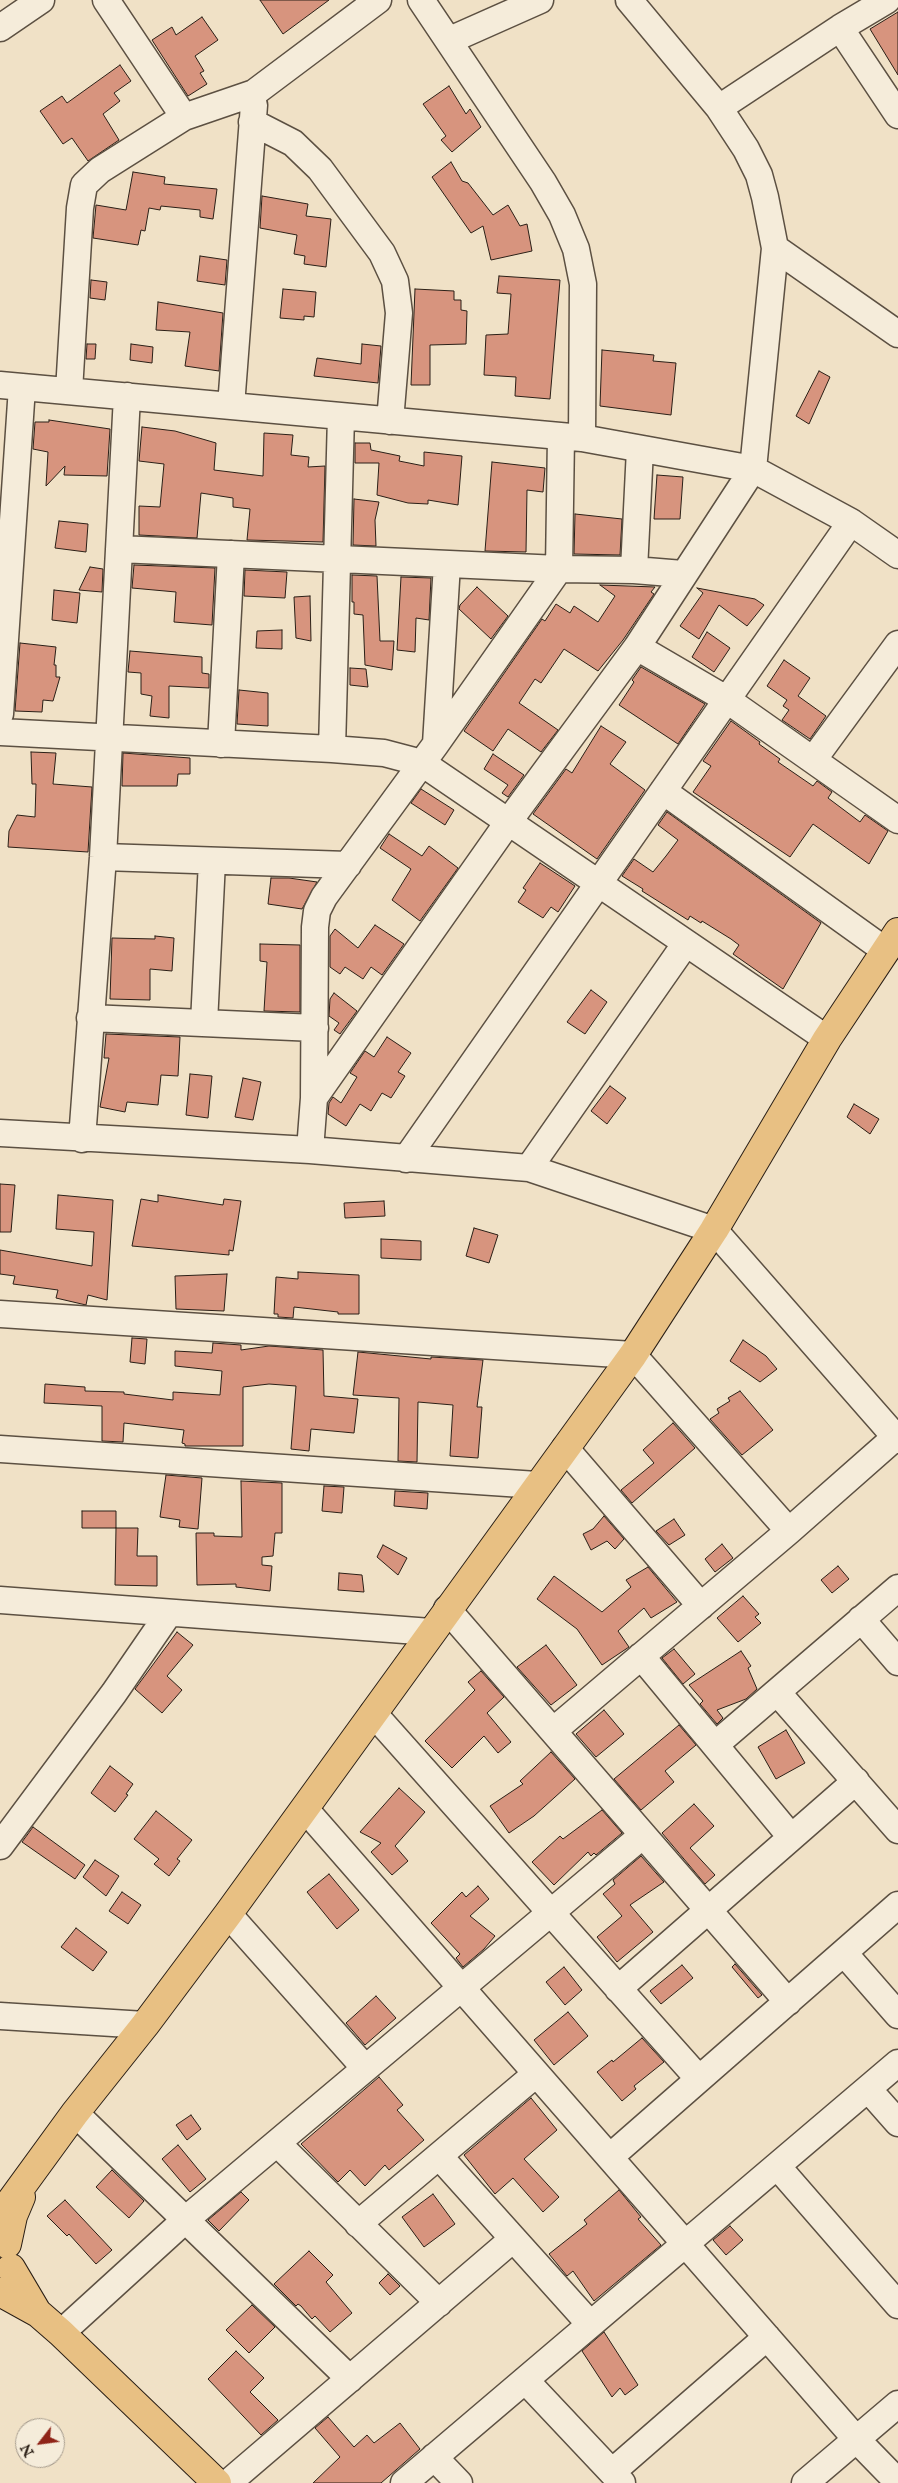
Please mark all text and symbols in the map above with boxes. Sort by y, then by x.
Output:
north arrow [15,2418,65,2468]
text: N [17,2440,39,2460]

